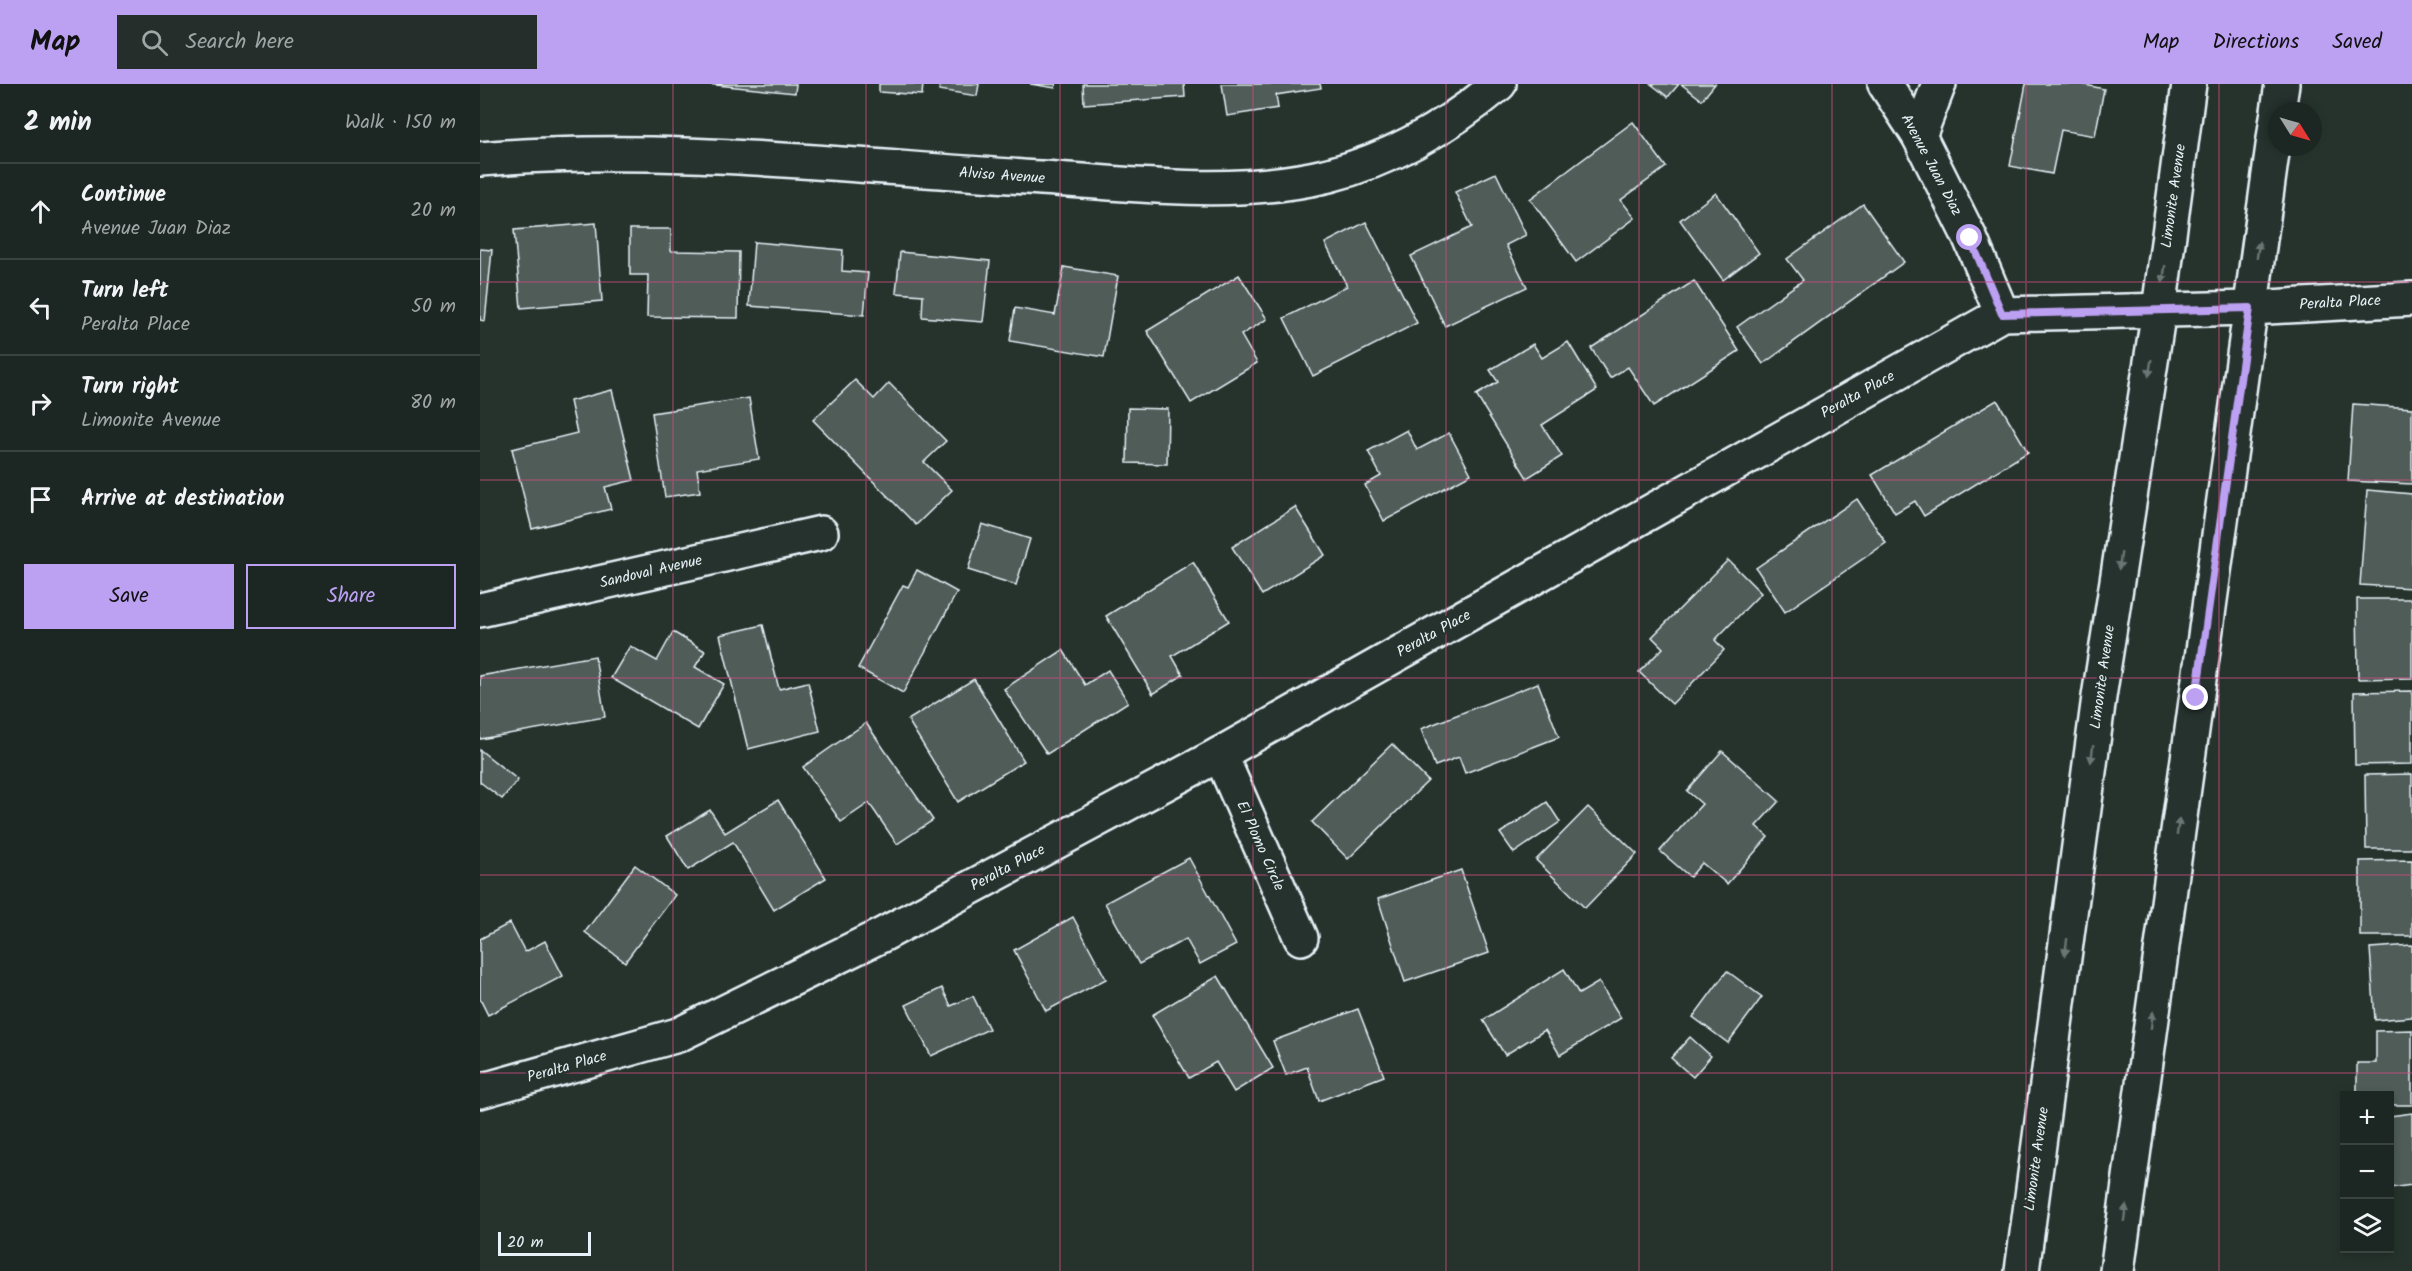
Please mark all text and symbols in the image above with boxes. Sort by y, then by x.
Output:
search box [117,15,537,69]
text: Map [30,20,81,65]
text: Search here [186,25,294,60]
icon: search [138,26,171,59]
text: Map [2143,26,2179,59]
text: Directions [2212,26,2299,59]
text: Saved [2332,26,2382,59]
text: 2 min [24,102,92,144]
north arrow [2268,102,2322,156]
text: Walk · 150 m [345,107,456,139]
street label: Avenue Juan Diaz [1894,110,1968,221]
street label: Limonite Avenue [2155,142,2193,250]
street label: Alviso Avenue [958,161,1046,191]
text: Continue [81,178,166,213]
icon: ahead [24,195,57,228]
text: 20 m [410,195,456,227]
text: Avenue Juan Diaz [81,213,231,245]
route start [1956,224,1982,250]
one-way arrow [2254,240,2263,259]
one-way arrow [2159,264,2168,283]
text: Turn left [81,274,168,309]
street label: Peralta Place [2299,289,2382,317]
icon: left [24,291,57,324]
text: 50 m [411,291,456,323]
text: Peralta Place [81,309,190,341]
one-way arrow [2145,358,2154,377]
street label: Peralta Place [1816,365,1900,425]
text: Turn right [81,370,179,405]
icon: right [24,387,57,420]
text: 80 m [410,387,456,419]
text: Limonite Avenue [81,405,221,437]
text: Arrive at destination [81,482,284,517]
icon: arrive [24,483,57,516]
street label: Sandoval Avenue [597,548,705,595]
one-way arrow [2116,551,2125,570]
button: Save [24,564,234,629]
button: Share [246,564,456,629]
street label: Peralta Place [1392,604,1476,664]
street label: Limonite Avenue [2084,623,2122,731]
route end [2182,684,2208,710]
one-way arrow [2087,744,2096,763]
street label: El Plomo Circle [1229,797,1291,895]
one-way arrow [2174,817,2183,836]
street label: Peralta Place [966,838,1050,898]
one-way arrow [2061,937,2070,956]
one-way arrow [2147,1010,2156,1029]
street label: Peralta Place [524,1044,610,1090]
map controls [2340,1091,2394,1253]
button: + [2340,1091,2394,1145]
street label: Limonite Avenue [2018,1105,2056,1213]
button: − [2340,1145,2394,1199]
button: layers [2340,1199,2394,1253]
one-way arrow [2120,1203,2129,1222]
scale bar [498,1229,591,1256]
text: 20 m [507,1230,543,1255]

